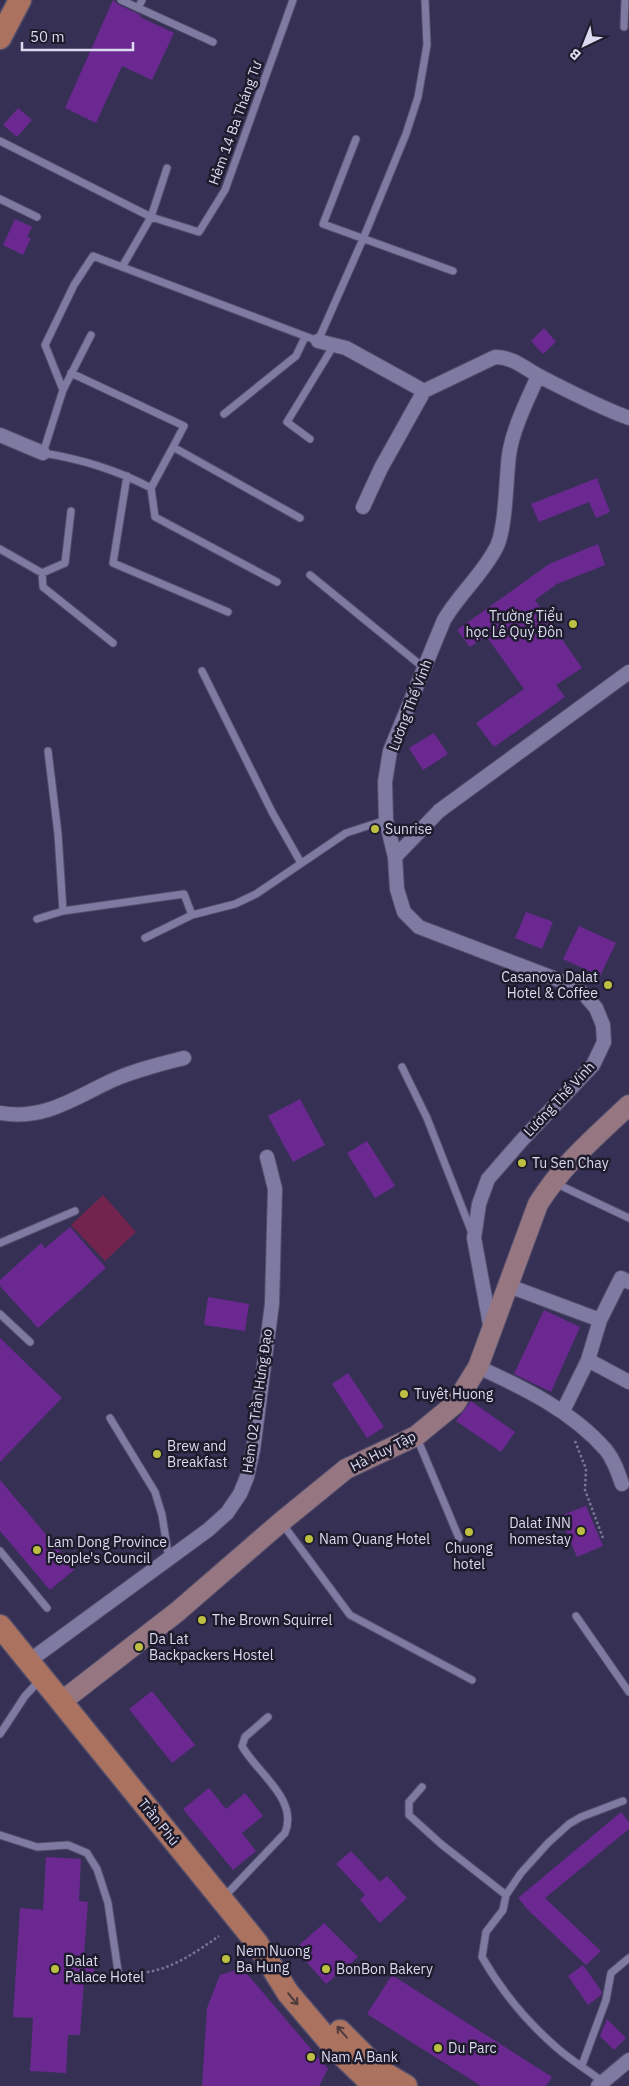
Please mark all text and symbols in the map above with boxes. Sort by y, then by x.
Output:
scale bar [22,20,134,52]
north arrow [559,20,609,70]
text: 50 m [30,27,65,46]
text: B [566,45,585,64]
street label: Hẻm 14 Ba Tháng Tư [204,59,266,187]
place label: Trường Tiểu học Lê Quý Đôn [466,607,563,641]
marker: Trường Tiểu học Lê Quý Đôn [567,618,579,630]
street label: Lương Thế Vinh [384,657,436,753]
place label: Sunrise [385,820,432,838]
marker: Sunrise [369,823,381,835]
place label: Casanova Dalat Hotel & Coffee [501,968,598,1002]
marker: Casanova Dalat Hotel & Coffee [602,979,614,991]
street label: Lương Thế Vinh [520,1058,598,1140]
place label: Tu Sen Chay [532,1154,609,1172]
marker: Tu Sen Chay [516,1157,528,1169]
street label: Hẻm 02 Trần Hưng Đạo [238,1327,276,1474]
place label: Tuyêt Huong [414,1385,494,1403]
marker: Tuyêt Huong [398,1388,410,1400]
street label: Hà Huy Tập [347,1427,419,1475]
place label: Brew and Breakfast [167,1437,227,1471]
marker: Brew and Breakfast [151,1448,163,1460]
place label: Dalat INN homestay [509,1514,571,1548]
marker: Dalat INN homestay [575,1525,587,1537]
marker: Chuong hotel [463,1526,475,1538]
place label: Nam Quang Hotel [319,1530,430,1548]
place label: Lam Dong Province People's Council [47,1533,167,1567]
marker: Nam Quang Hotel [303,1533,315,1545]
place label: Chuong hotel [445,1539,493,1573]
marker: Lam Dong Province People's Council [31,1544,43,1556]
place label: The Brown Squirrel [212,1611,333,1629]
marker: The Brown Squirrel [196,1614,208,1626]
place label: Da Lat Backpackers Hostel [149,1630,274,1664]
marker: Da Lat Backpackers Hostel [133,1641,145,1653]
street label: Trần Phú [135,1795,183,1849]
place label: Nem Nuong Ba Hung [236,1942,311,1976]
place label: Dalat Palace Hotel [65,1952,144,1986]
marker: Nem Nuong Ba Hung [220,1953,232,1965]
place label: BonBon Bakery [336,1960,433,1978]
marker: Dalat Palace Hotel [49,1963,61,1975]
marker: BonBon Bakery [320,1963,332,1975]
one-way arrow [287,1992,298,2005]
one-way arrow [336,2026,348,2039]
place label: Du Parc [448,2039,497,2057]
marker: Du Parc [432,2042,444,2054]
place label: Nam A Bank [321,2048,399,2066]
marker: Nam A Bank [305,2051,317,2063]

